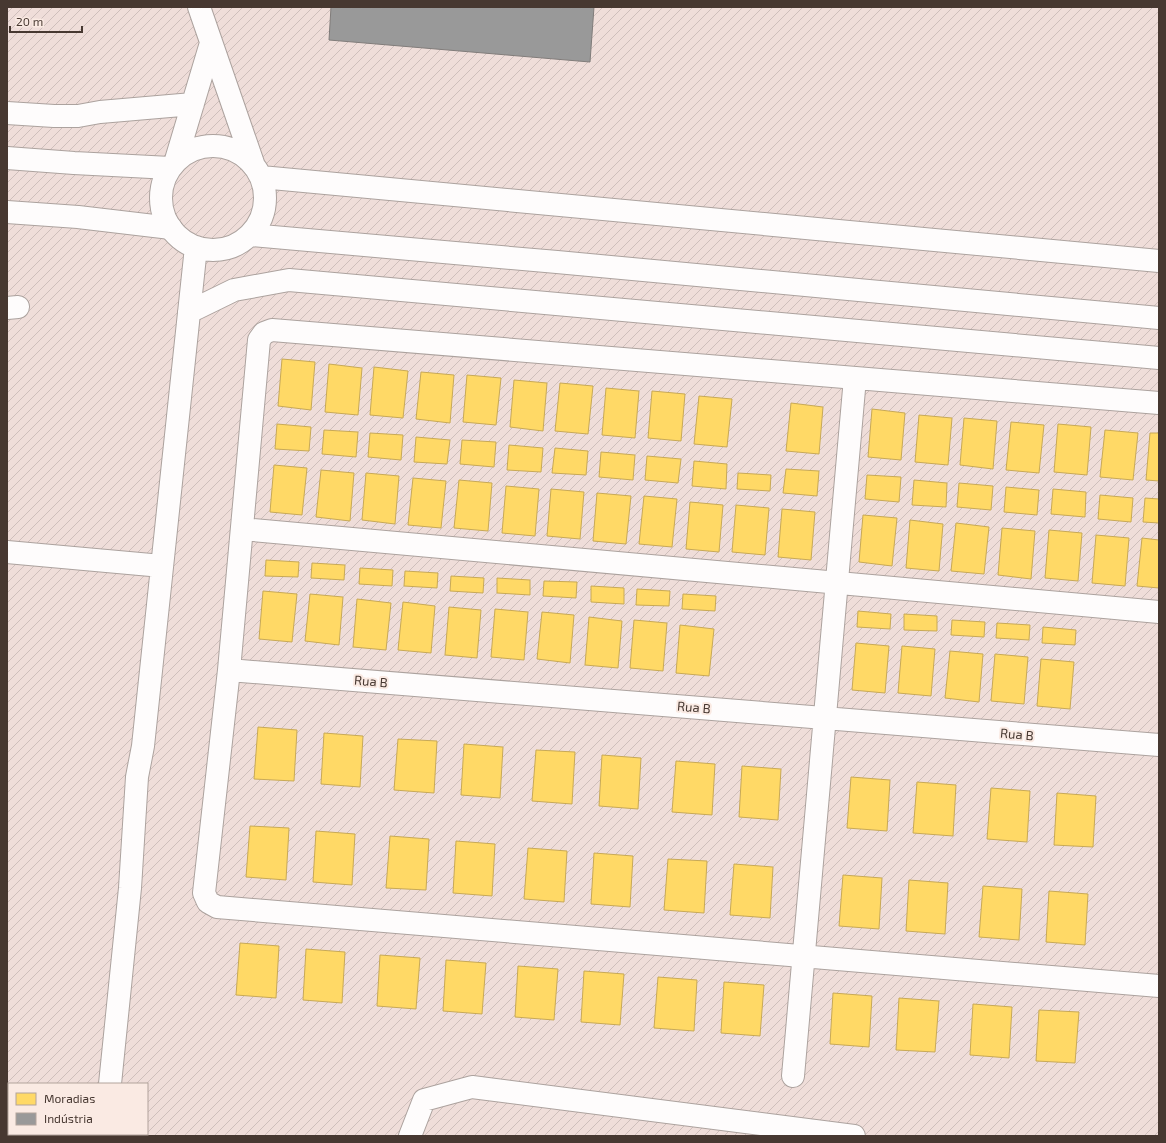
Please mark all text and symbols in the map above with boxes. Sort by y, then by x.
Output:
scale bar [10,8,82,34]
text: 20 m [16,14,43,28]
street label: Rua B [354,672,388,690]
street label: Rua B [677,698,711,716]
street label: Rua B [1000,725,1034,743]
legend [8,1083,148,1135]
text: Moradias [44,1091,95,1105]
text: Indústria [44,1111,93,1125]

